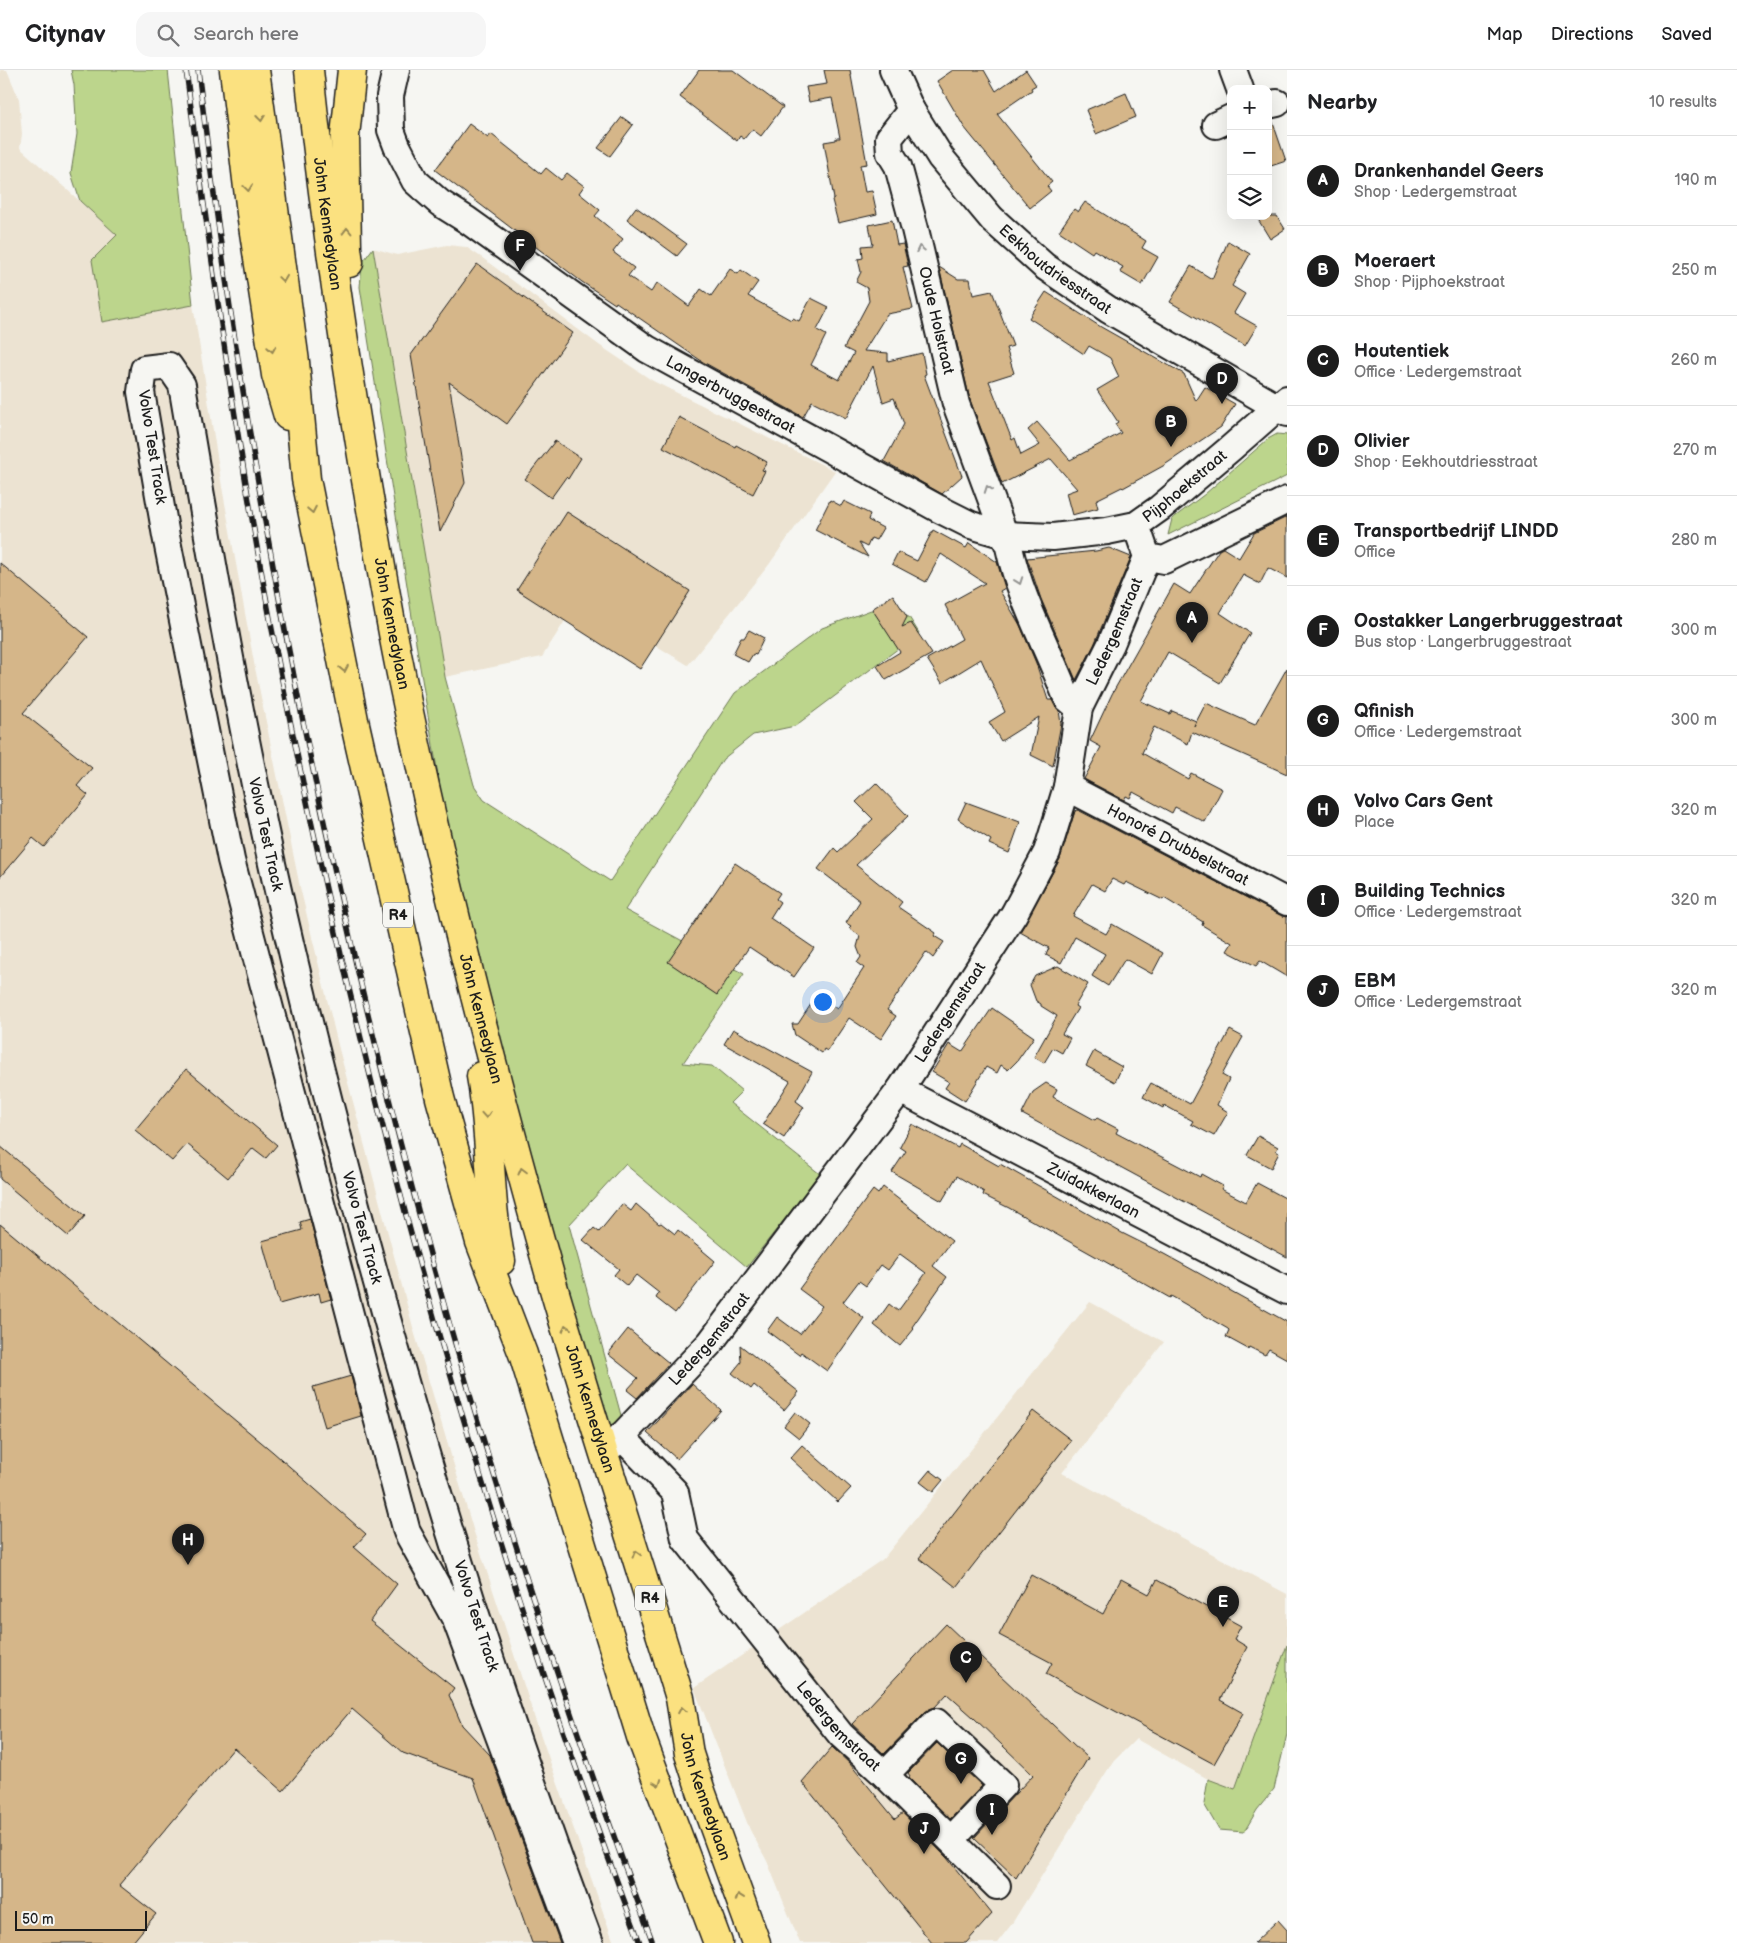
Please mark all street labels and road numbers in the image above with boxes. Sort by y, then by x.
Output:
street label: John Kennedylaan [309,157,346,291]
street label: Eekhoutdriesstraat [995,221,1115,318]
street label: Oude Holstraat [915,265,958,376]
street label: Langerbruggestraat [663,352,798,438]
street label: Volvo Test Track [134,388,170,506]
street label: Pijphoekstraat [1139,446,1231,527]
street label: John Kennedylaan [370,556,413,691]
street label: Ledergemstraat [1082,575,1147,689]
street label: Volvo Test Track [244,776,287,893]
street label: Honoré Drubbelstraat [1104,800,1252,890]
road number: R4 [383,902,413,928]
street label: John Kennedylaan [455,952,507,1086]
street label: Ledergemstraat [911,959,990,1066]
street label: Zuidakkerlaan [1043,1158,1143,1222]
street label: Volvo Test Track [338,1169,386,1286]
street label: Ledergemstraat [665,1289,754,1390]
street label: John Kennedylaan [561,1342,619,1475]
street label: Volvo Test Track [450,1558,503,1674]
road number: R4 [635,1586,665,1610]
street label: Ledergemstraat [792,1677,884,1775]
street label: John Kennedylaan [676,1731,735,1863]

